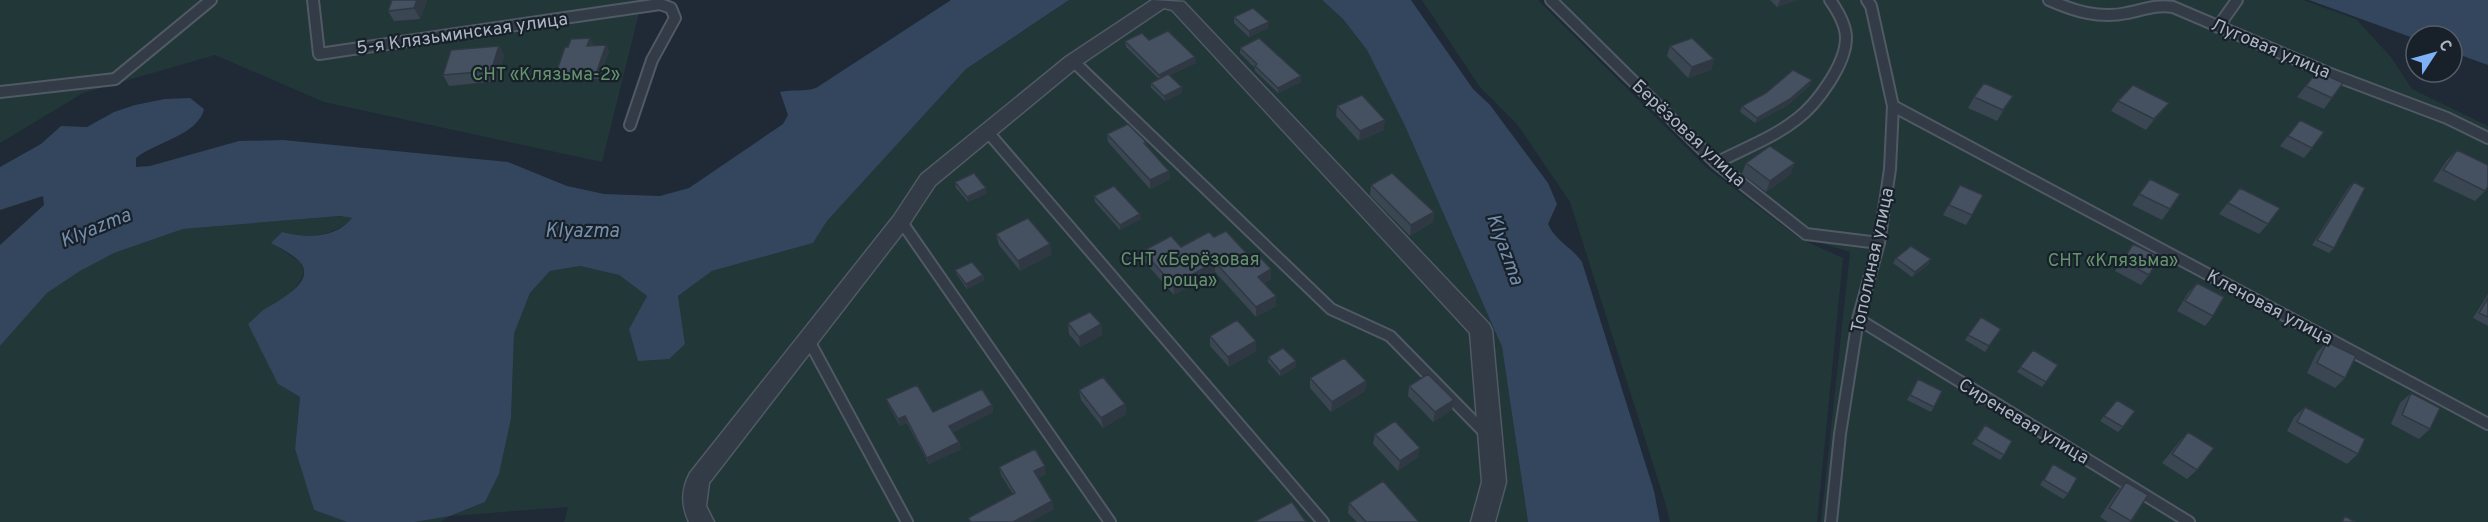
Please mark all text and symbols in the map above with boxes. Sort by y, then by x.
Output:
street label: 5-я Клязьминская улица [355,8,569,61]
street label: Луговая улица [2207,14,2333,85]
north arrow [2404,24,2464,84]
text: С [2433,36,2456,56]
park label: СНТ «Клязьма-2» [472,64,620,87]
street label: Берёзовая улица [1626,75,1750,193]
street label: Тополиная улица [1847,186,1900,335]
water label: Klyazma [56,203,136,255]
water label: Klyazma [1479,210,1529,290]
water label: Klyazma [545,219,620,245]
park label: СНТ «Берёзовая роща» [1121,249,1259,293]
park label: СНТ «Клязьма» [2048,250,2178,273]
street label: Кленовая улица [2202,265,2336,351]
street label: Сиреневая улица [1954,374,2093,470]

